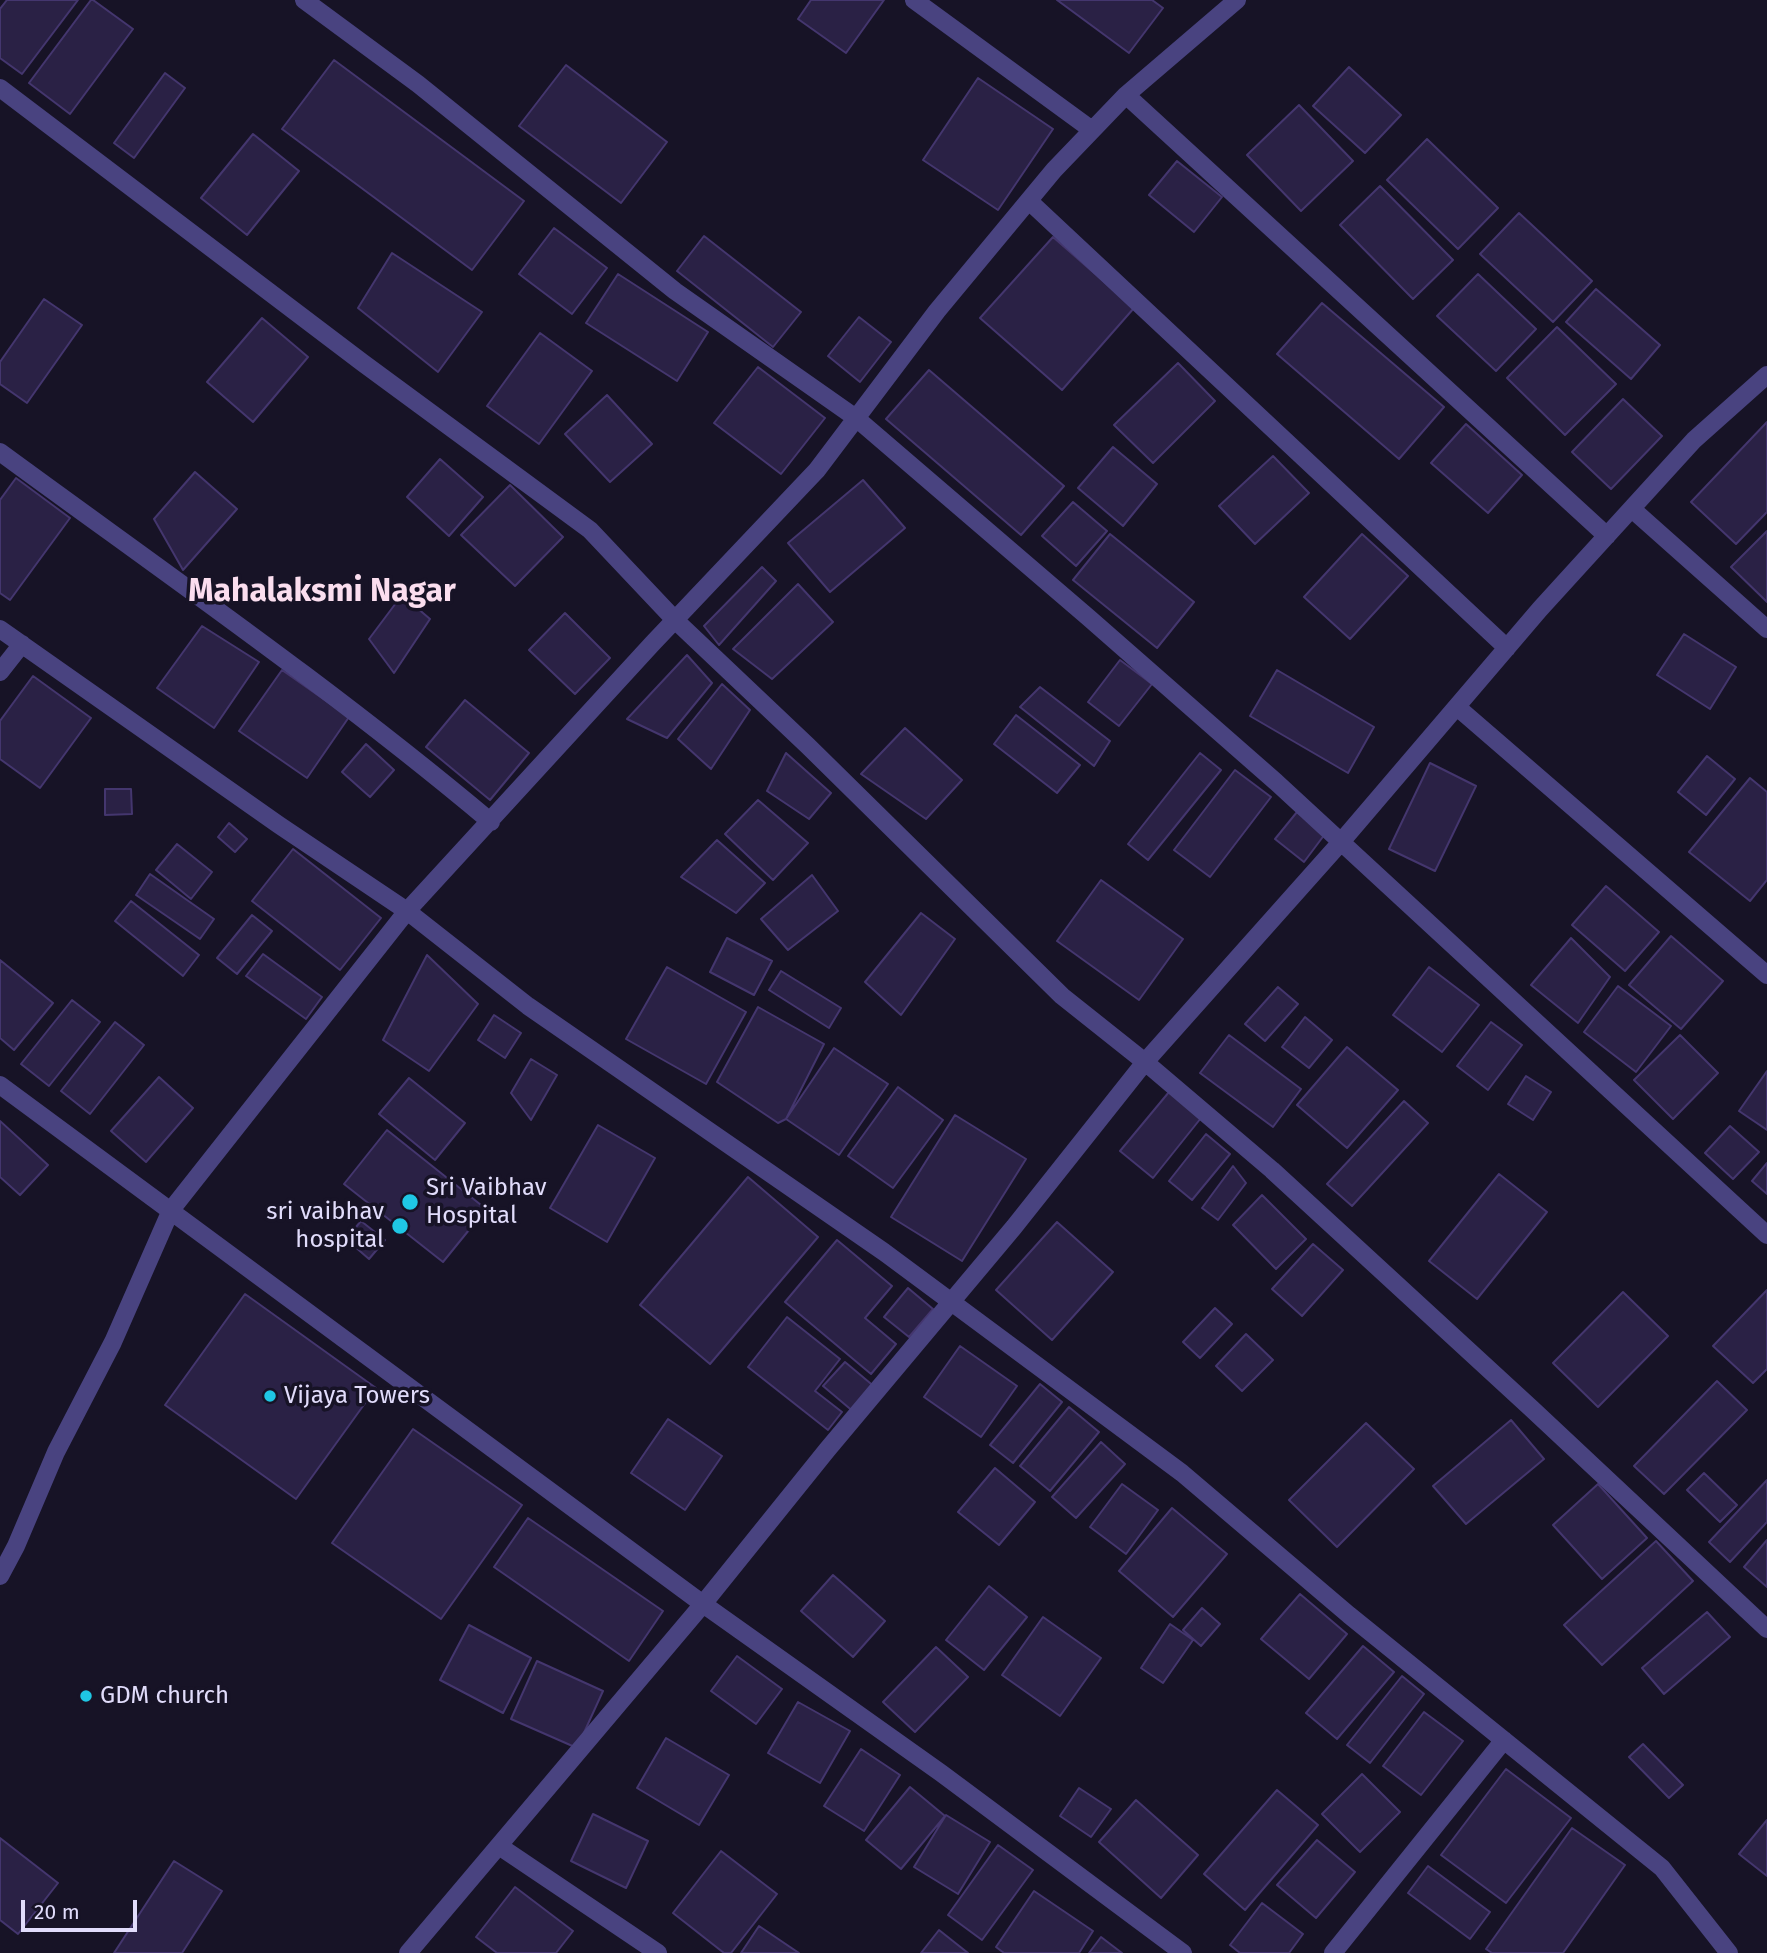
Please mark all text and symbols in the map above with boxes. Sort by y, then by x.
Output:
district label: Mahalaksmi Nagar [188,573,456,611]
place label: Sri Vaibhav Hospital [426,1174,547,1230]
marker: Sri Vaibhav Hospital [400,1192,420,1212]
place label: sri vaibhav hospital [266,1198,384,1254]
marker: sri vaibhav hospital [390,1216,410,1236]
place label: Vijaya Towers [284,1382,430,1410]
marker: Vijaya Towers [262,1388,278,1404]
place label: GDM church [100,1682,229,1710]
marker: GDM church [78,1688,94,1704]
scale bar [24,1886,140,1930]
text: 20 m [34,1899,80,1925]

